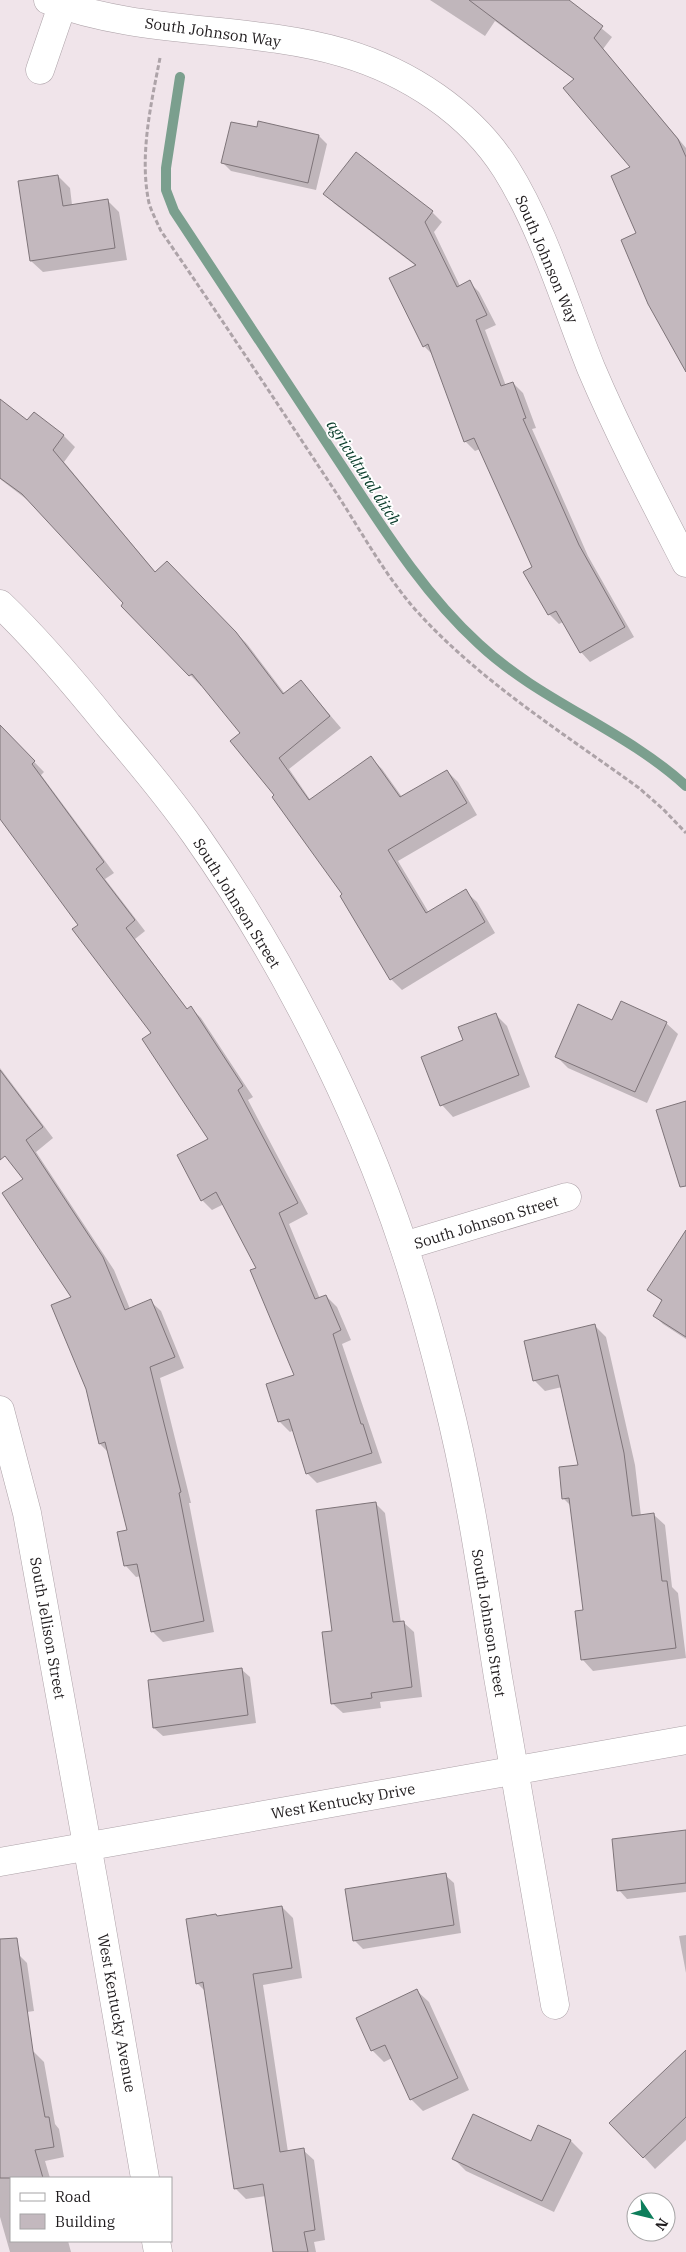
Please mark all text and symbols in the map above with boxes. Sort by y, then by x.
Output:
street label: South Johnson Way [144,13,282,51]
street label: South Johnson Way [511,192,583,326]
water label: agricultural ditch [323,416,405,528]
street label: South Johnson Street [189,834,285,972]
street label: South Johnson Street [412,1191,560,1253]
street label: South Johnson Street [468,1548,510,1698]
street label: South Jellison Street [26,1555,70,1701]
street label: West Kentucky Drive [269,1779,417,1823]
street label: West Kentucky Avenue [94,1932,140,2094]
legend [10,2177,172,2242]
text: Road [55,2187,91,2206]
north arrow [626,2192,676,2242]
text: Building [55,2212,115,2231]
text: N [651,2215,672,2234]

